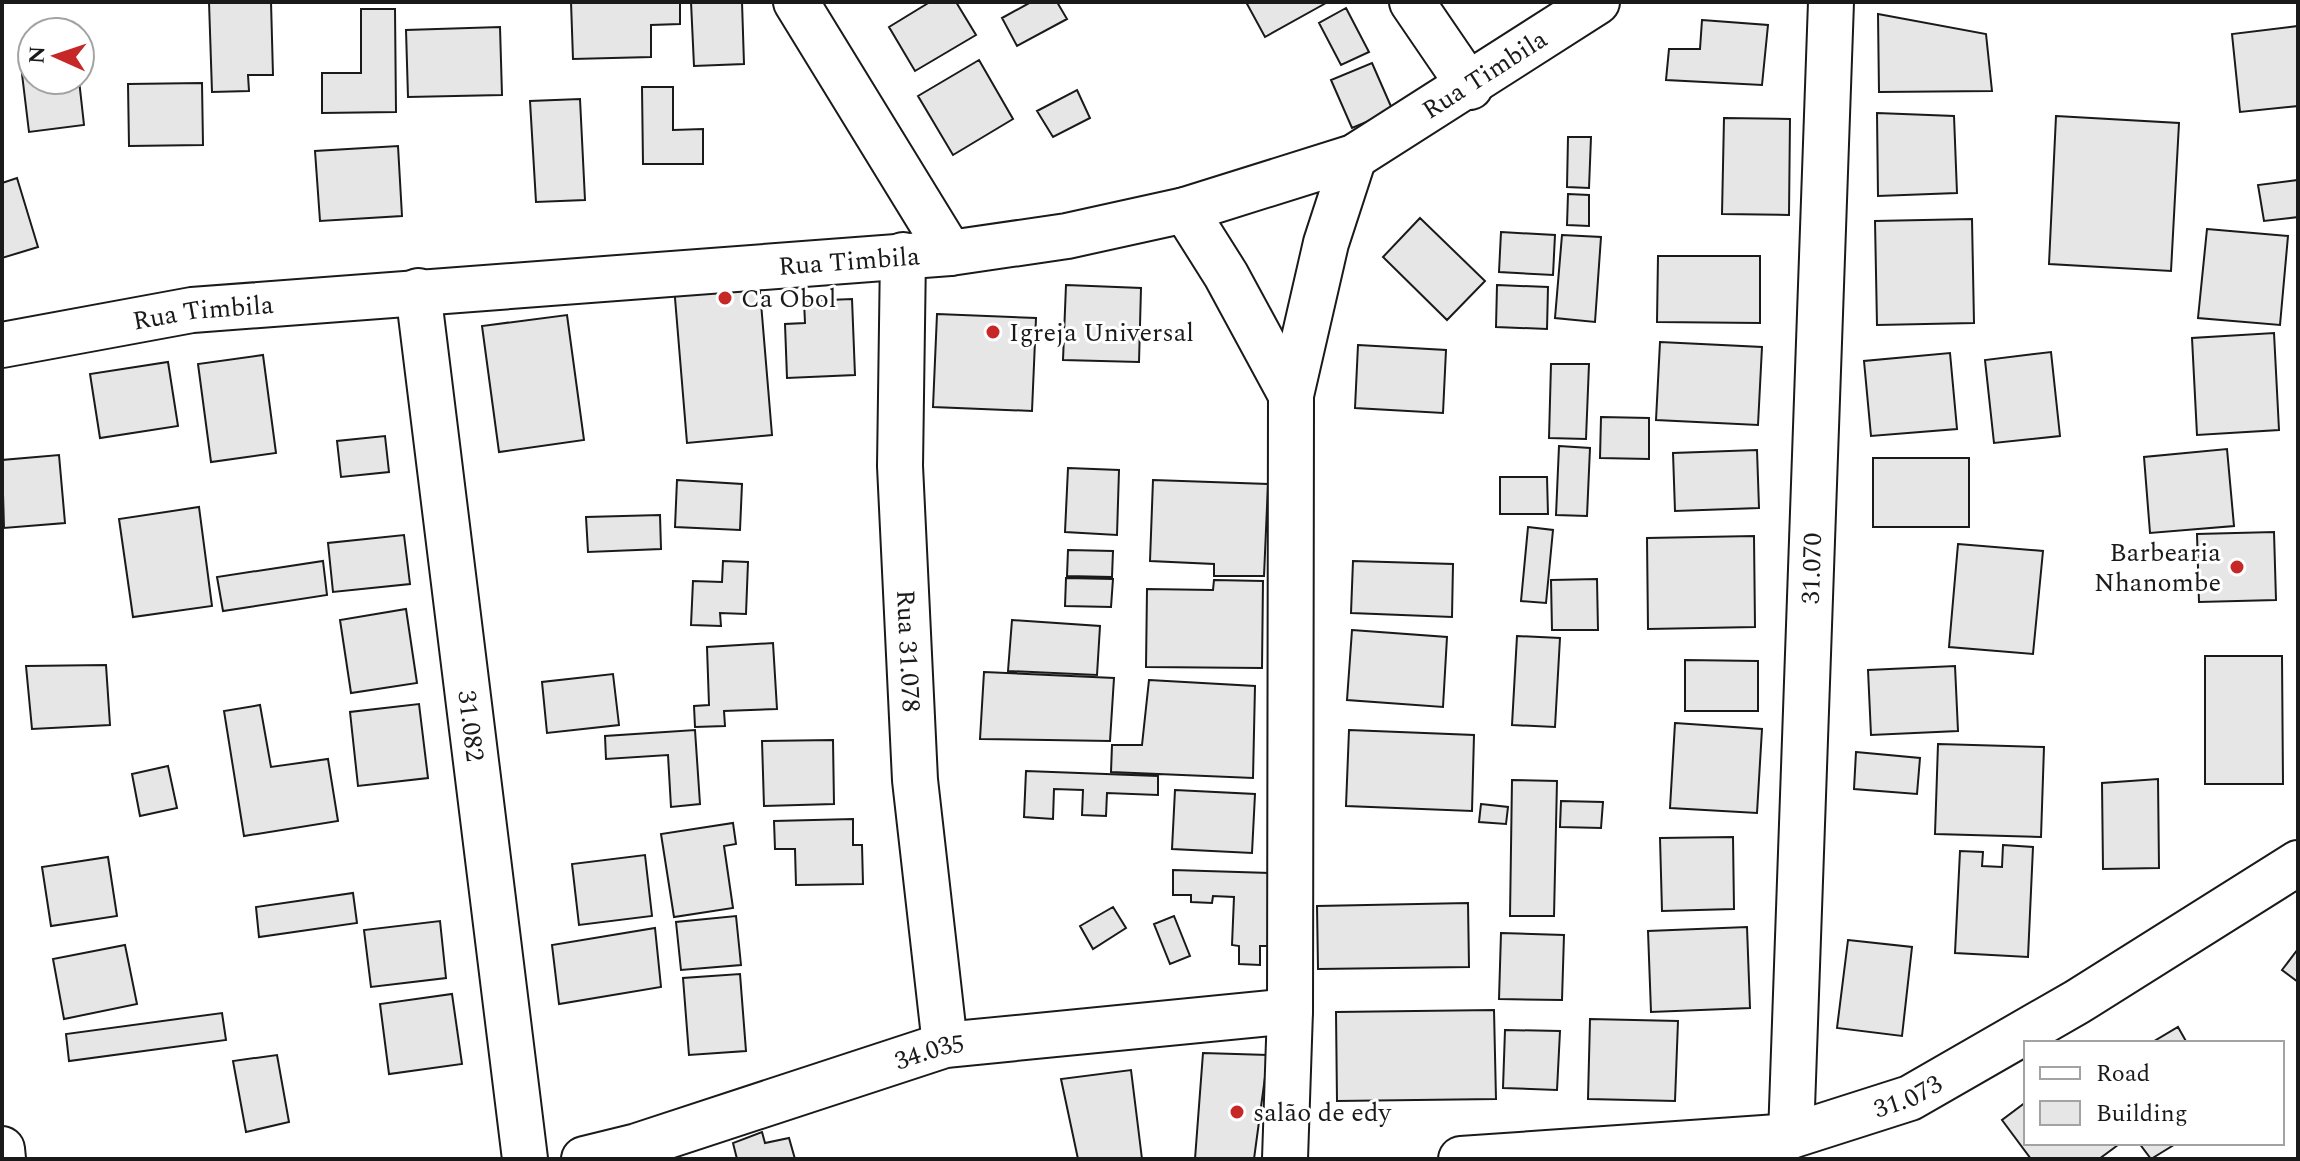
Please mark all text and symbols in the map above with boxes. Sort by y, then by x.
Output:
north arrow [16,16,96,96]
street label: Rua Timbila [1414,20,1556,130]
text: N [21,45,54,65]
street label: Rua Timbila [777,236,922,287]
place label: Ca Obol [741,279,836,319]
street label: Rua Timbila [129,285,275,342]
marker: Ca Obol [716,289,734,307]
place label: Igreja Universal [1009,313,1194,353]
marker: Igreja Universal [984,323,1002,341]
street label: 31.070 [1791,532,1833,605]
place label: Barbearia Nhanombe [2094,533,2221,603]
marker: Barbearia Nhanombe [2228,558,2246,576]
street label: Rua 31.078 [885,589,931,713]
street label: 31.082 [446,688,495,764]
street label: 34.035 [889,1024,966,1081]
legend [2024,1041,2284,1145]
text: Road [2096,1056,2150,1092]
street label: 31.073 [1868,1065,1950,1129]
place label: salão de edy [1253,1093,1392,1133]
text: Building [2096,1096,2188,1132]
marker: salão de edy [1228,1103,1246,1121]

